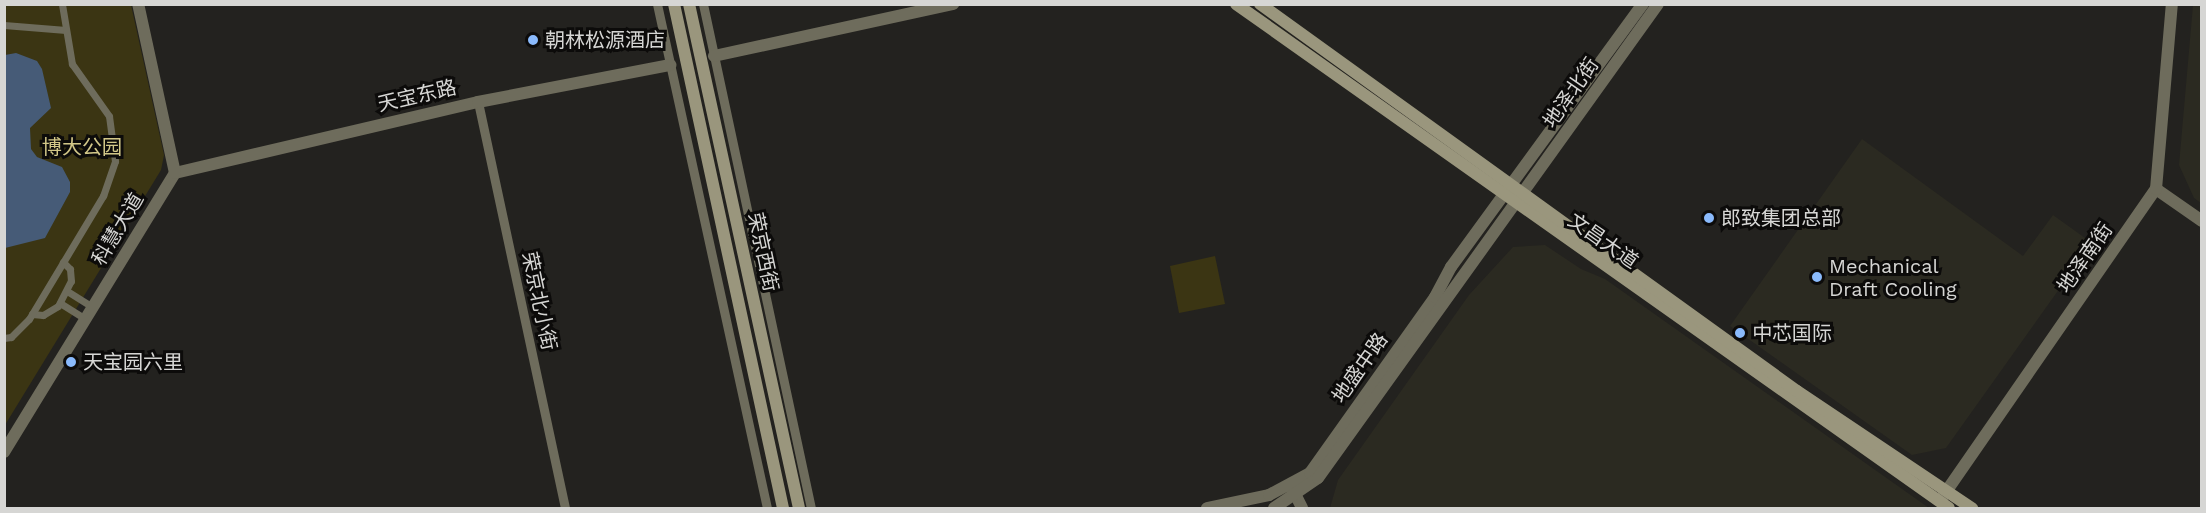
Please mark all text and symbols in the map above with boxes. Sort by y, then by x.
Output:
place label: 朝林松源酒店 [545,28,665,52]
marker: 朝林松源酒店 [526,33,540,47]
street label: 地泽北街 [1538,53,1604,133]
street label: 天宝东路 [375,75,459,117]
park label: 博大公园 [42,135,122,159]
street label: 科慧大道 [87,189,149,269]
place label: 郎致集团总部 [1721,206,1841,230]
street label: 文昌大道 [1563,208,1643,274]
street label: 荣京西街 [743,210,783,294]
marker: 郎致集团总部 [1702,211,1716,225]
street label: 地泽南街 [2052,218,2118,298]
street label: 荣京北小街 [517,250,561,352]
place label: Mechanical Draft Cooling [1829,254,1957,301]
marker: Mechanical Draft Cooling [1810,270,1824,284]
place label: 中芯国际 [1752,321,1832,345]
marker: 中芯国际 [1733,326,1747,340]
street label: 地盛中路 [1327,328,1393,408]
place label: 天宝园六里 [83,350,183,374]
marker: 天宝园六里 [64,355,78,369]

